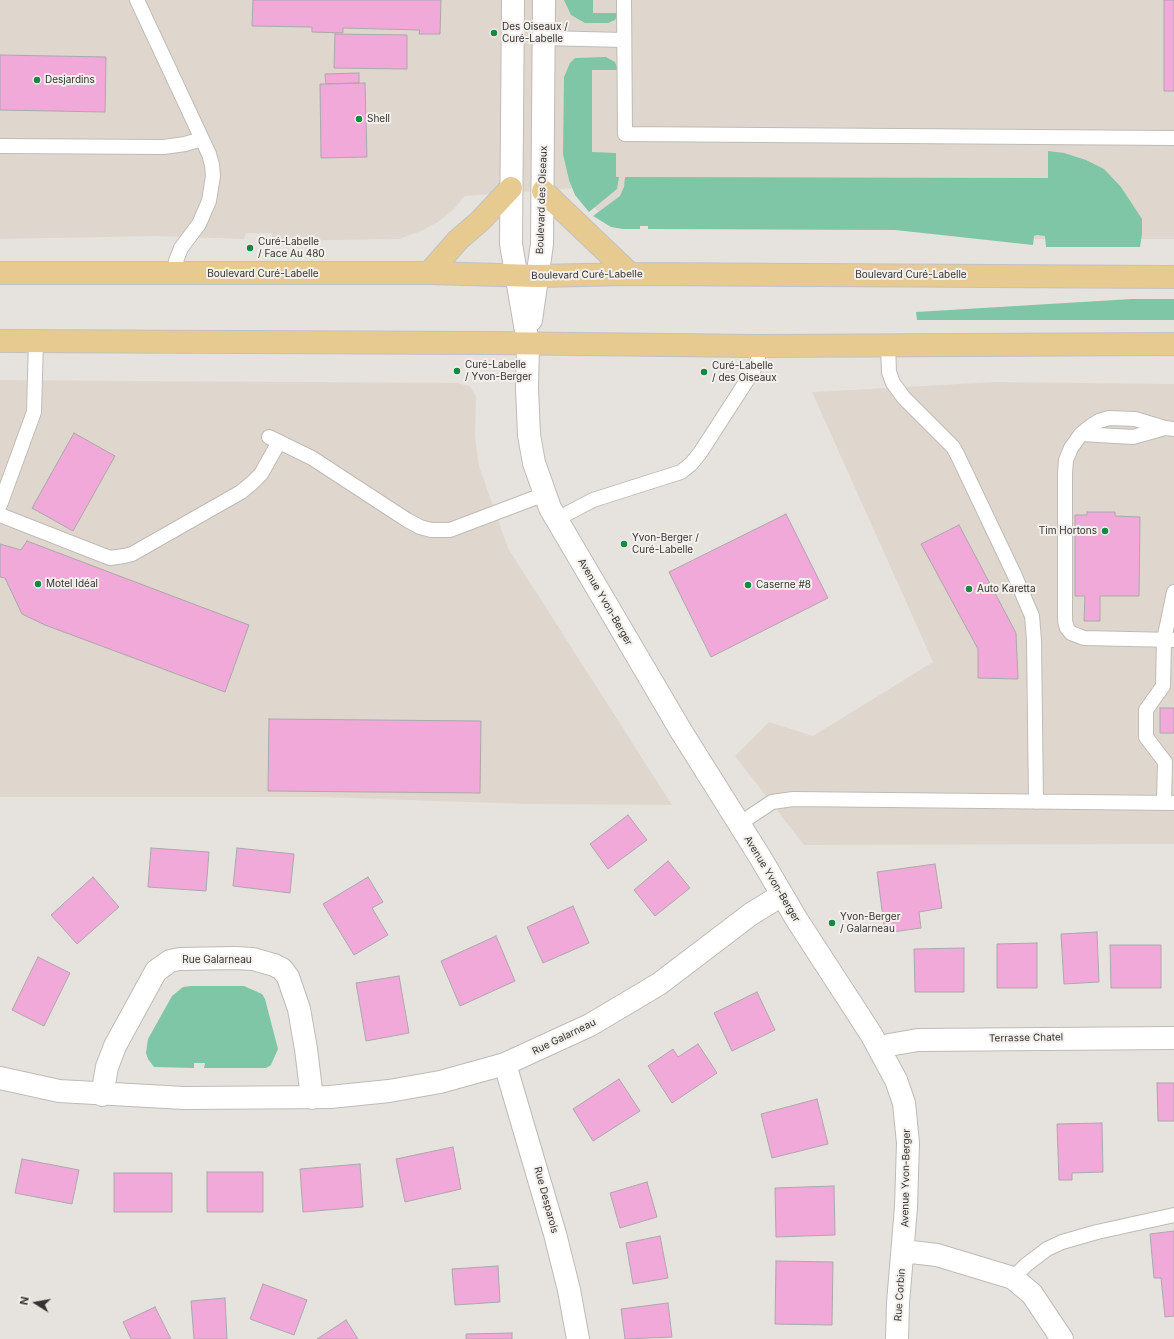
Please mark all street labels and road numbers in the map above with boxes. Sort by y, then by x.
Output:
street label: Boulevard des Oiseaux [534,146,550,254]
street label: Boulevard Curé-Labelle [207,268,319,280]
street label: Boulevard Curé-Labelle [531,268,643,282]
street label: Boulevard Curé-Labelle [855,269,967,281]
street label: Avenue Yvon-Berger [575,556,635,648]
street label: Avenue Yvon-Berger [742,834,802,924]
street label: Rue Galarneau [182,954,252,966]
street label: Rue Galarneau [530,1016,598,1058]
street label: Terrasse Chatel [989,1031,1063,1045]
street label: Avenue Yvon-Berger [899,1129,913,1227]
street label: Rue Desparois [531,1165,561,1235]
street label: Rue Corbin [892,1268,908,1322]

